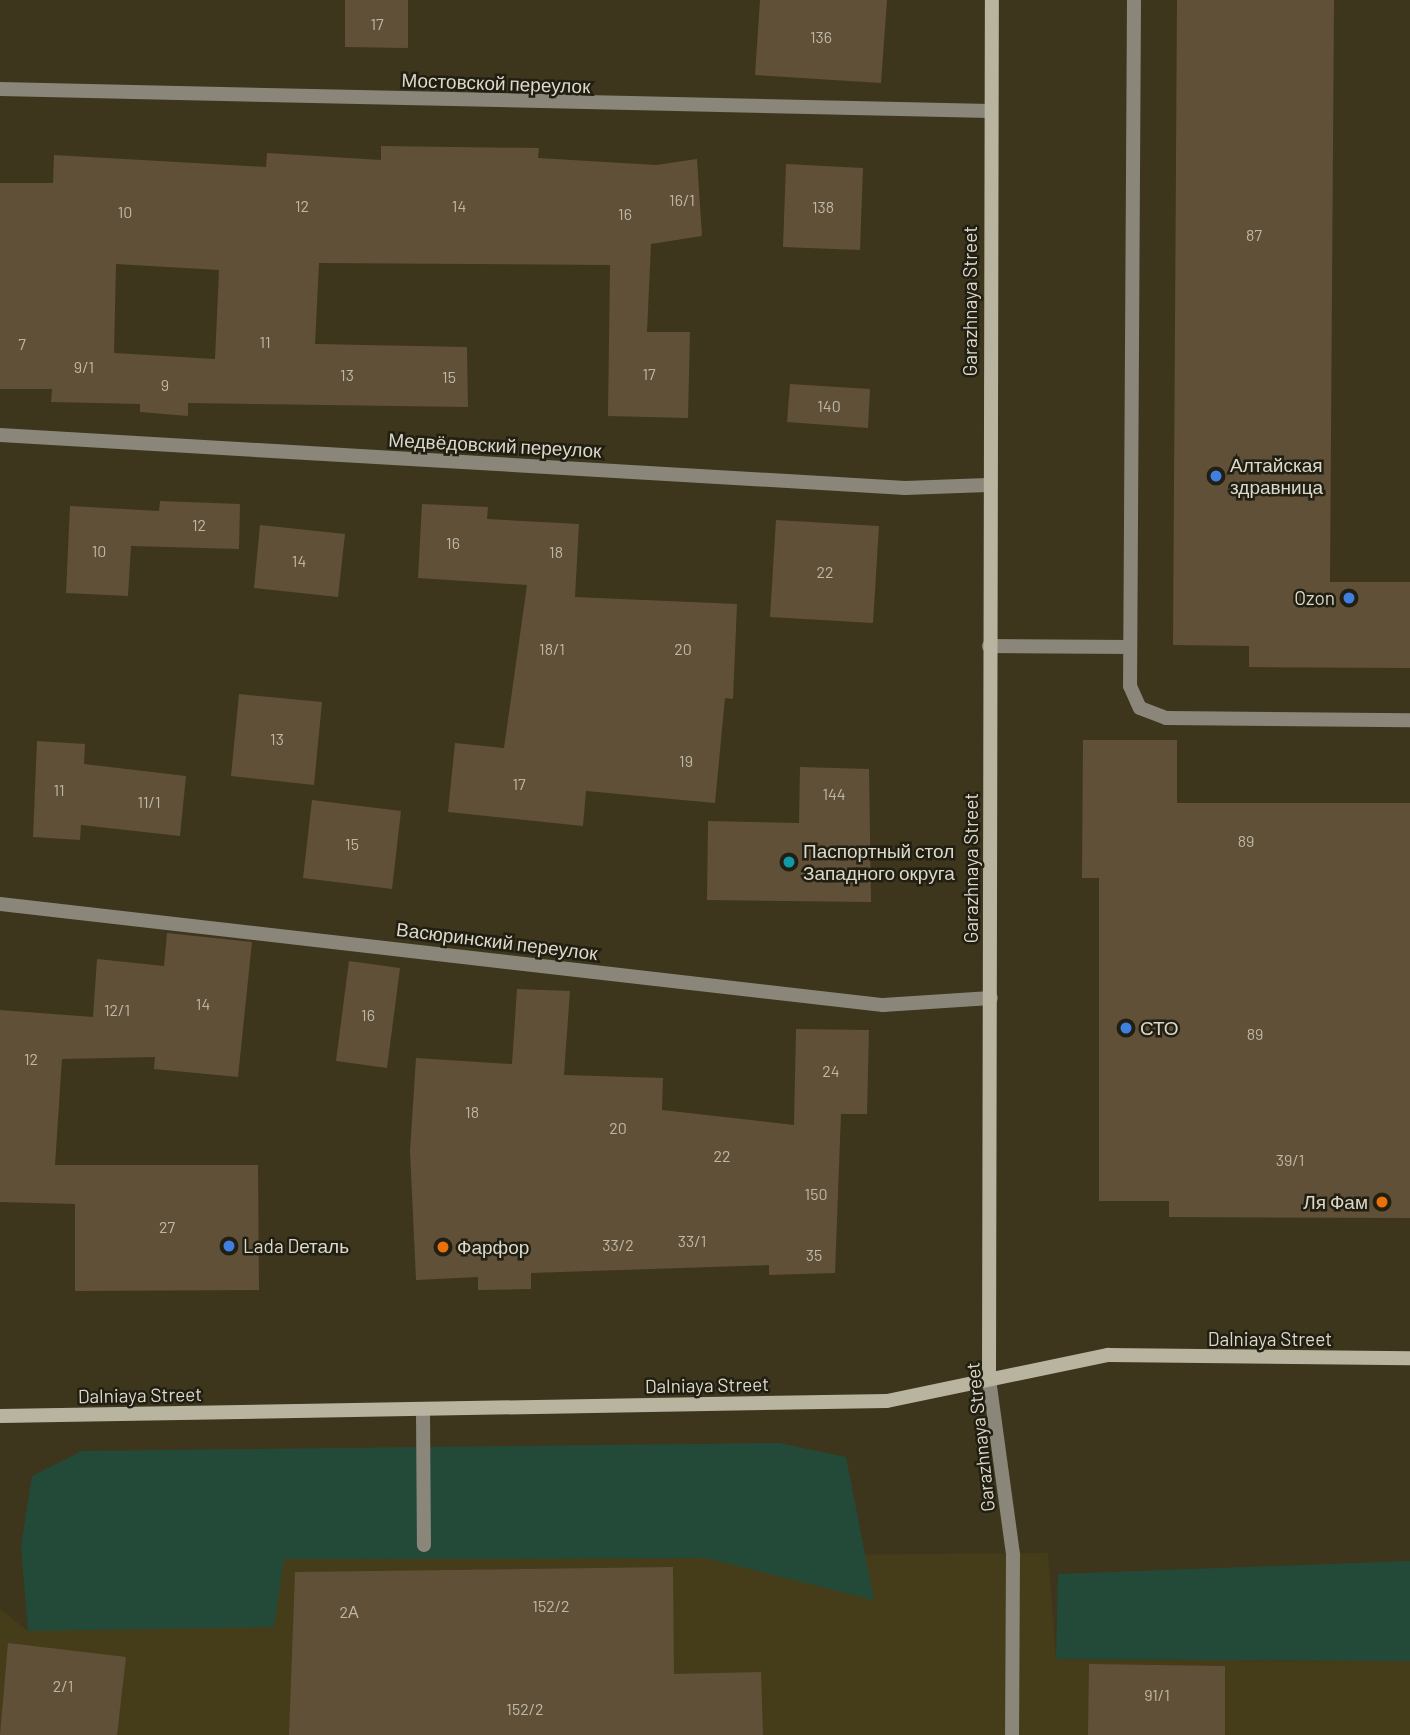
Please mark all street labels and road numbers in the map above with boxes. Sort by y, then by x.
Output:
street label: Мостовской переулок [401,68,591,98]
street label: Garazhnaya Street [959,226,981,376]
street label: Медвёдовский переулок [388,428,602,462]
street label: Garazhnaya Street [960,793,982,943]
street label: Васюринский переулок [395,917,599,965]
street label: Dalniaya Street [1208,1328,1332,1350]
street label: Garazhnaya Street [961,1361,999,1513]
street label: Dalniaya Street [645,1373,769,1397]
street label: Dalniaya Street [78,1383,202,1407]

